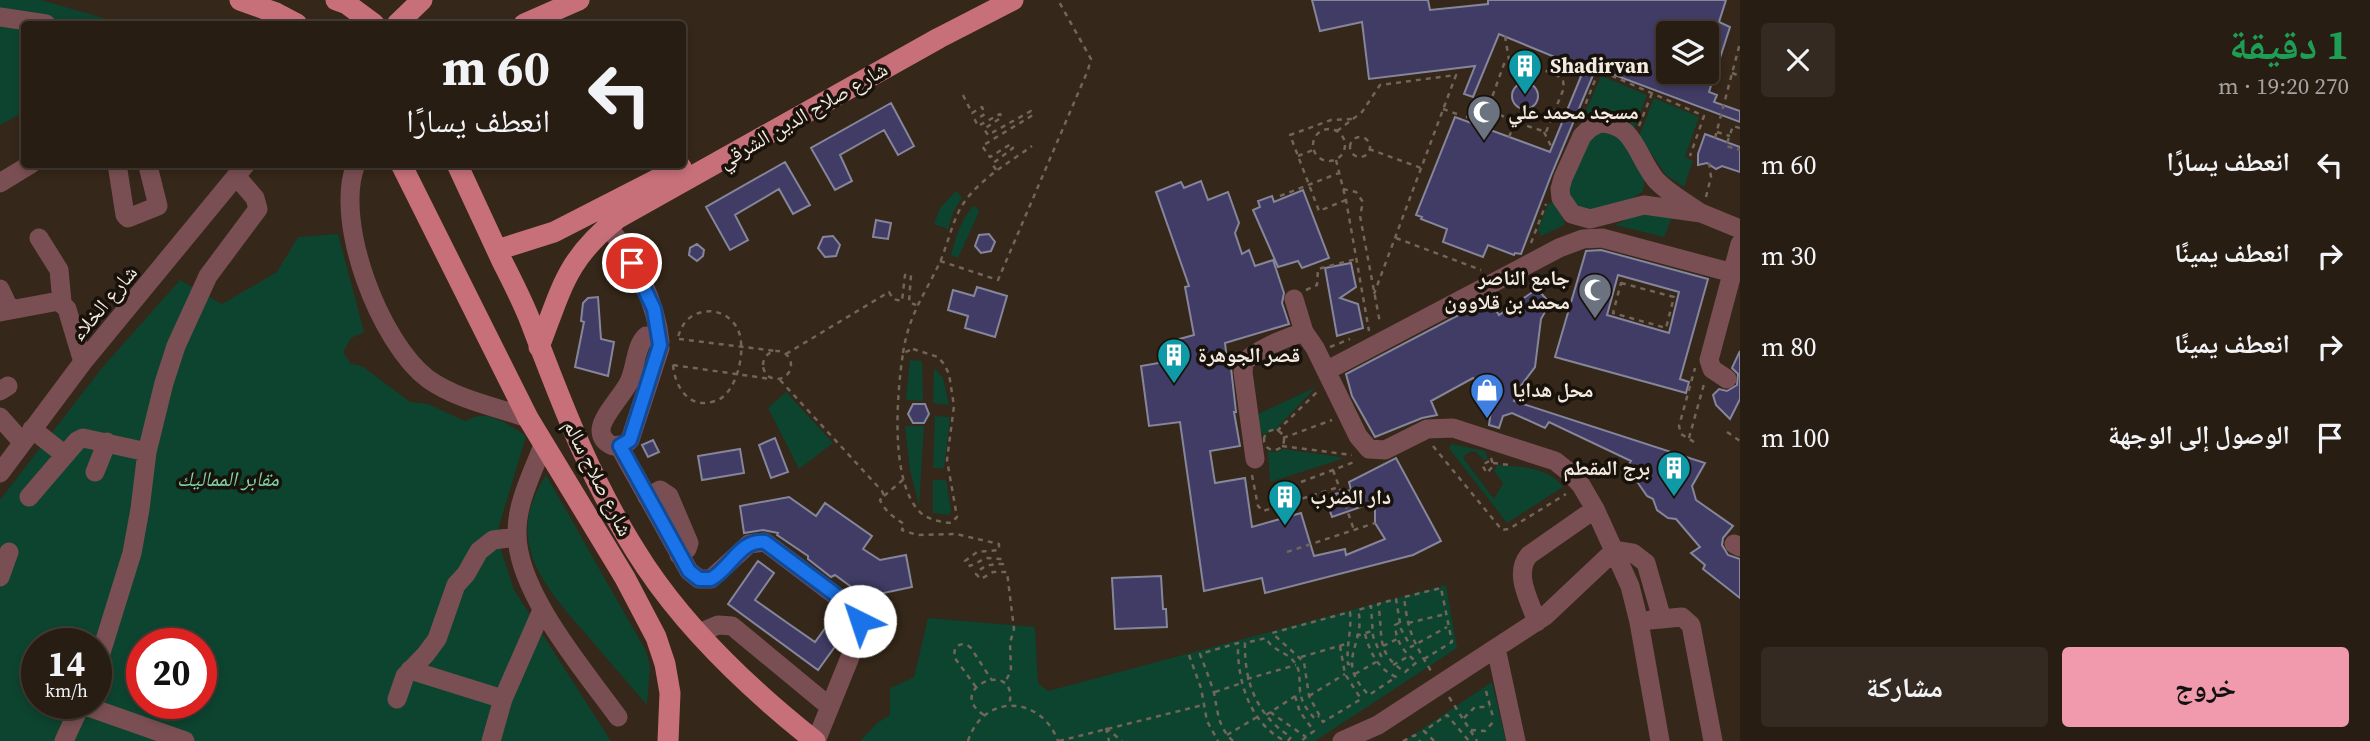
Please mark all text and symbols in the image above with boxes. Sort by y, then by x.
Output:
text: 1 دقيقة [2229,15,2349,73]
map controls [1656,21,1719,84]
button: layers [1656,21,1719,84]
button: close [1761,23,1835,97]
text: 60 m [442,34,550,101]
building icon: Shadirvan [1506,47,1544,96]
icon: left [574,49,665,140]
place label: Shadirvan [1550,51,1649,80]
street label: شارع صلاح الدين الشرقي [713,54,894,177]
text: 270 m · 19:20 [2218,70,2349,102]
mosque icon: مسجد محمد علي [1465,93,1503,142]
place label: مسجد محمد علي [1508,97,1639,128]
text: انعطف يسارًا [406,99,550,143]
text: انعطف يسارًا [2167,144,2290,180]
icon: left [2311,146,2349,184]
text: 60 m [1761,147,1817,183]
pin [602,233,662,293]
text: انعطف يمينًا [2174,235,2290,271]
icon: right [2311,237,2349,275]
text: 30 m [1761,238,1817,274]
icon: arrive [613,244,651,282]
street label: شارع الخلاء [64,259,144,347]
place label: جامع الناصر محمد بن قلاوون [1444,263,1570,316]
mosque icon: جامع الناصر محمد بن قلاوون [1576,271,1614,320]
text: انعطف يمينًا [2174,326,2290,362]
icon: right [2311,328,2349,366]
text: 80 m [1761,329,1817,365]
building icon: قصر الجوهرة [1155,336,1193,385]
place label: قصر الجوهرة [1198,340,1300,369]
shop icon: محل هدايا [1468,371,1506,420]
place label: محل هدايا [1512,375,1593,404]
street label: شارع صلاح سالم [557,415,640,541]
text: الوصول إلى الوجهة [2108,417,2290,453]
icon: arrive [2311,419,2349,457]
text: 100 m [1761,420,1830,456]
building icon: برج المقطم [1655,449,1693,498]
place label: برج المقطم [1563,453,1650,482]
park label: مقابر المماليك [177,464,279,493]
building icon: دار الضرب [1266,478,1304,527]
place label: دار الضرب [1310,482,1391,511]
position arrow [823,584,897,658]
speed limit sign: 20 [126,628,217,719]
text: 14 [48,640,85,688]
button: مشاركة [1761,647,2048,727]
button: خروج [2062,647,2349,727]
text: km/h [45,678,88,703]

